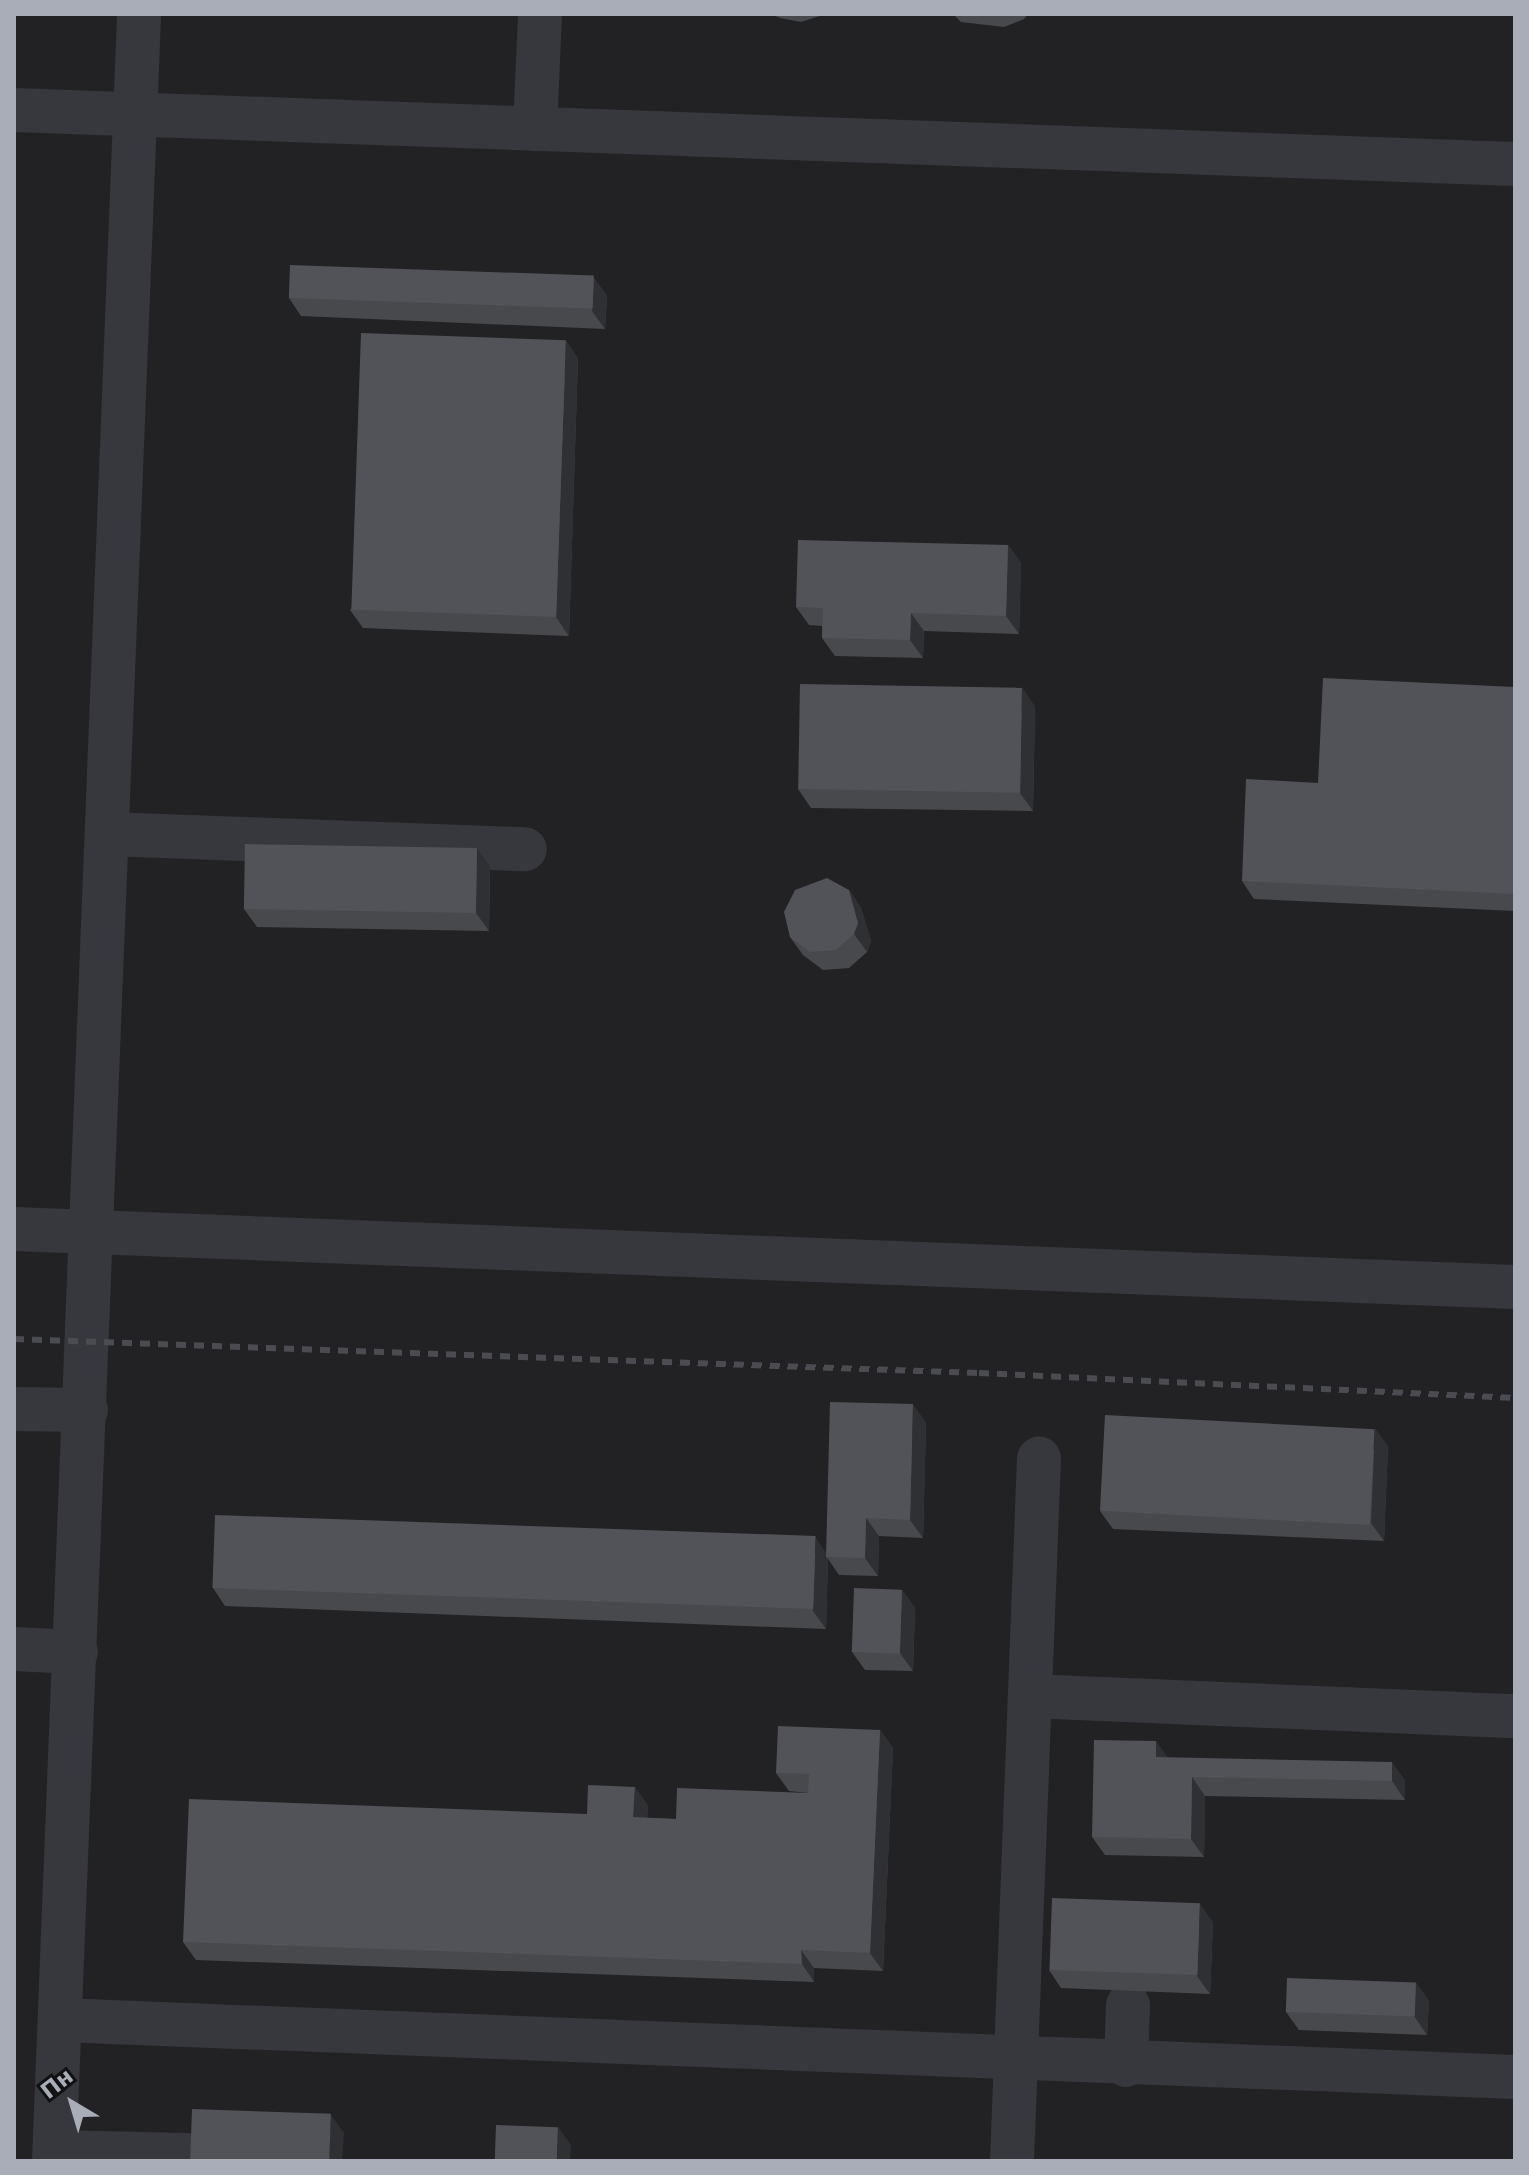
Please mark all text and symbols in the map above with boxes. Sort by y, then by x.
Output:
north arrow [32,2063,112,2143]
text: Пн [36,2063,78,2104]

